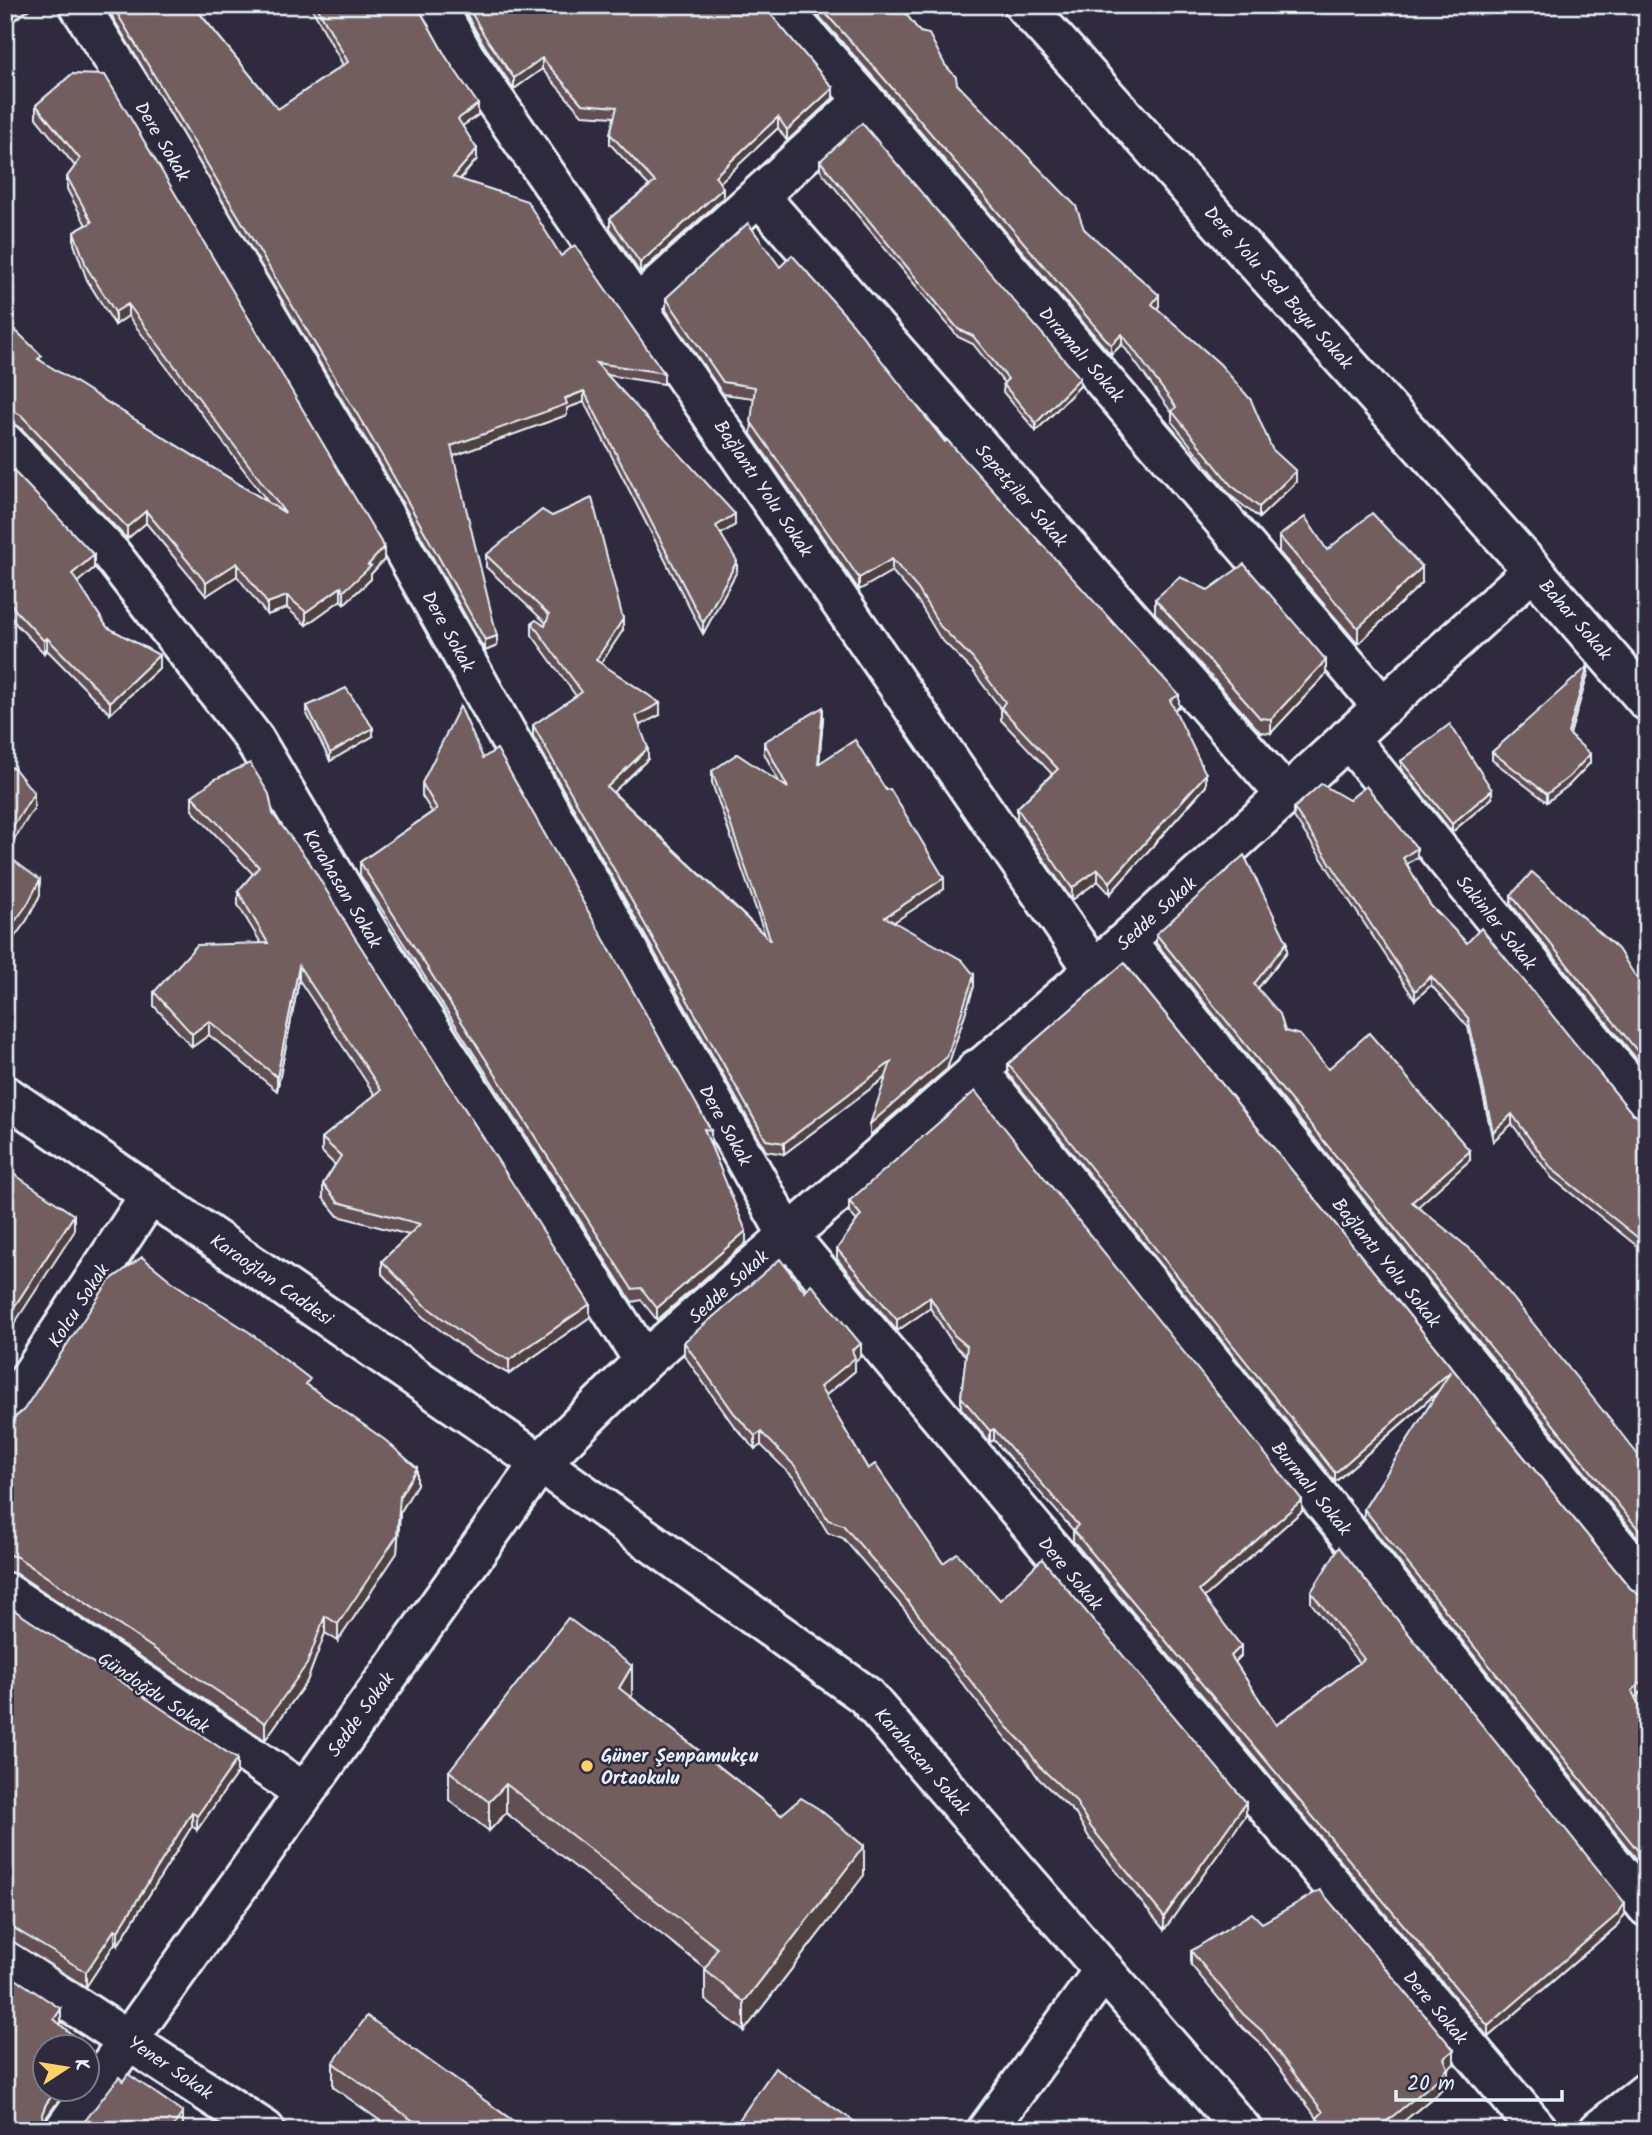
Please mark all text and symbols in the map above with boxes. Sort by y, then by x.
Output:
street label: Dere Sokak [126,96,197,188]
street label: Dere Yolu Sed Boyu Sokak [1196,200,1360,377]
street label: Dıramalı Sokak [1030,301,1131,410]
street label: Bağlantı Yolu Sokak [705,414,820,564]
street label: Sepetçiler Sokak [967,438,1074,555]
street label: Bahar Sokak [1531,573,1618,668]
street label: Dere Sokak [413,586,482,678]
street label: Karahasan Sokak [294,824,389,955]
street label: Sakinler Sokak [1448,869,1543,977]
street label: Sedde Sokak [1110,870,1204,959]
street label: Dere Sokak [690,1080,759,1172]
street label: Bağlantı Yolu Sokak [1323,1192,1447,1335]
street label: Karaoğlan Caddesi [203,1227,340,1335]
street label: Sedde Sokak [682,1243,776,1332]
street label: Kolcu Sokak [41,1258,118,1354]
street label: Burmalı Sokak [1263,1435,1358,1543]
street label: Dere Sokak [1029,1531,1110,1618]
street label: Gündoğdu Sokak [91,1645,215,1742]
street label: Sedde Sokak [320,1666,403,1764]
street label: Karahasan Sokak [866,1702,977,1823]
place label: Güner Şenpamukçu Ortaokulu [601,1742,759,1794]
marker: Güner Şenpamukçu Ortaokulu [579,1758,595,1774]
street label: Dere Sokak [1394,1965,1475,2052]
street label: Yener Sokak [121,2029,219,2108]
north arrow [32,2034,102,2104]
text: K [65,2056,97,2074]
scale bar [1396,2058,1563,2102]
text: 20 m [1407,2068,1455,2101]

